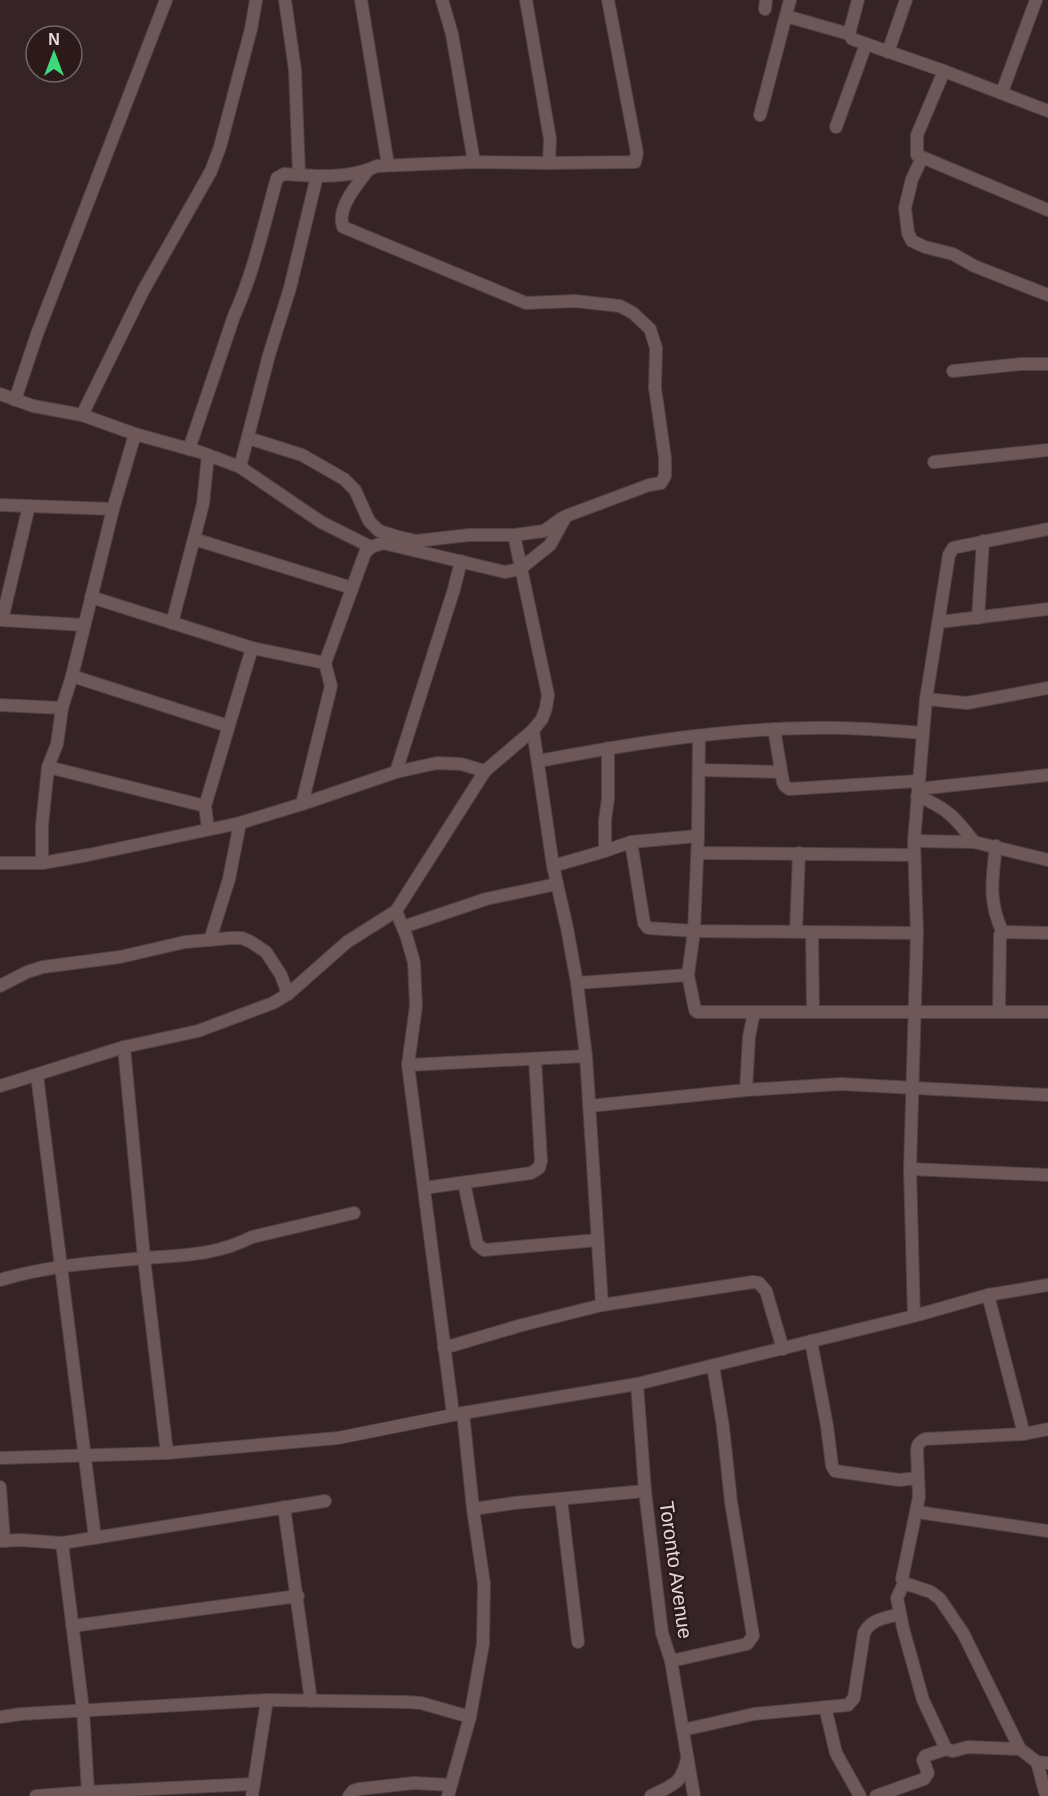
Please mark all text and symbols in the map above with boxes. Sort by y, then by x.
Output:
north arrow [24,24,84,84]
text: N [48,31,60,48]
street label: Toronto Avenue [655,1500,697,1640]

